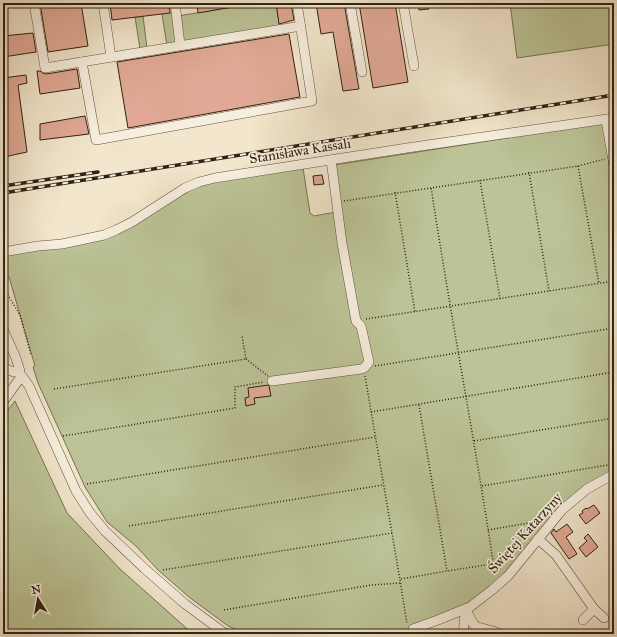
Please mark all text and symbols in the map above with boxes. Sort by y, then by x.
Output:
street label: Stanisława Kassali [248,135,352,167]
street label: Świętej Katarzyny [483,487,566,577]
north arrow [18,579,58,619]
text: N [30,582,43,597]

